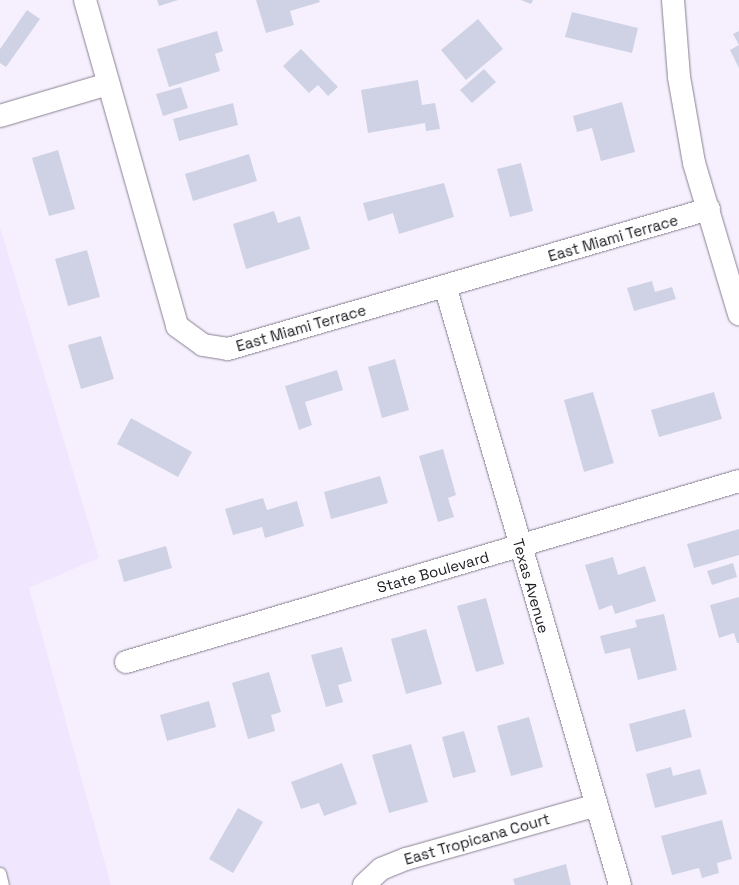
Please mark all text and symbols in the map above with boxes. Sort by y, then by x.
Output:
street label: East Miami Terrace [546,211,680,265]
street label: East Miami Terrace [234,301,368,355]
street label: Texas Avenue [509,537,553,635]
street label: State Boulevard [375,547,491,597]
street label: East Tropicana Court [402,810,552,868]

